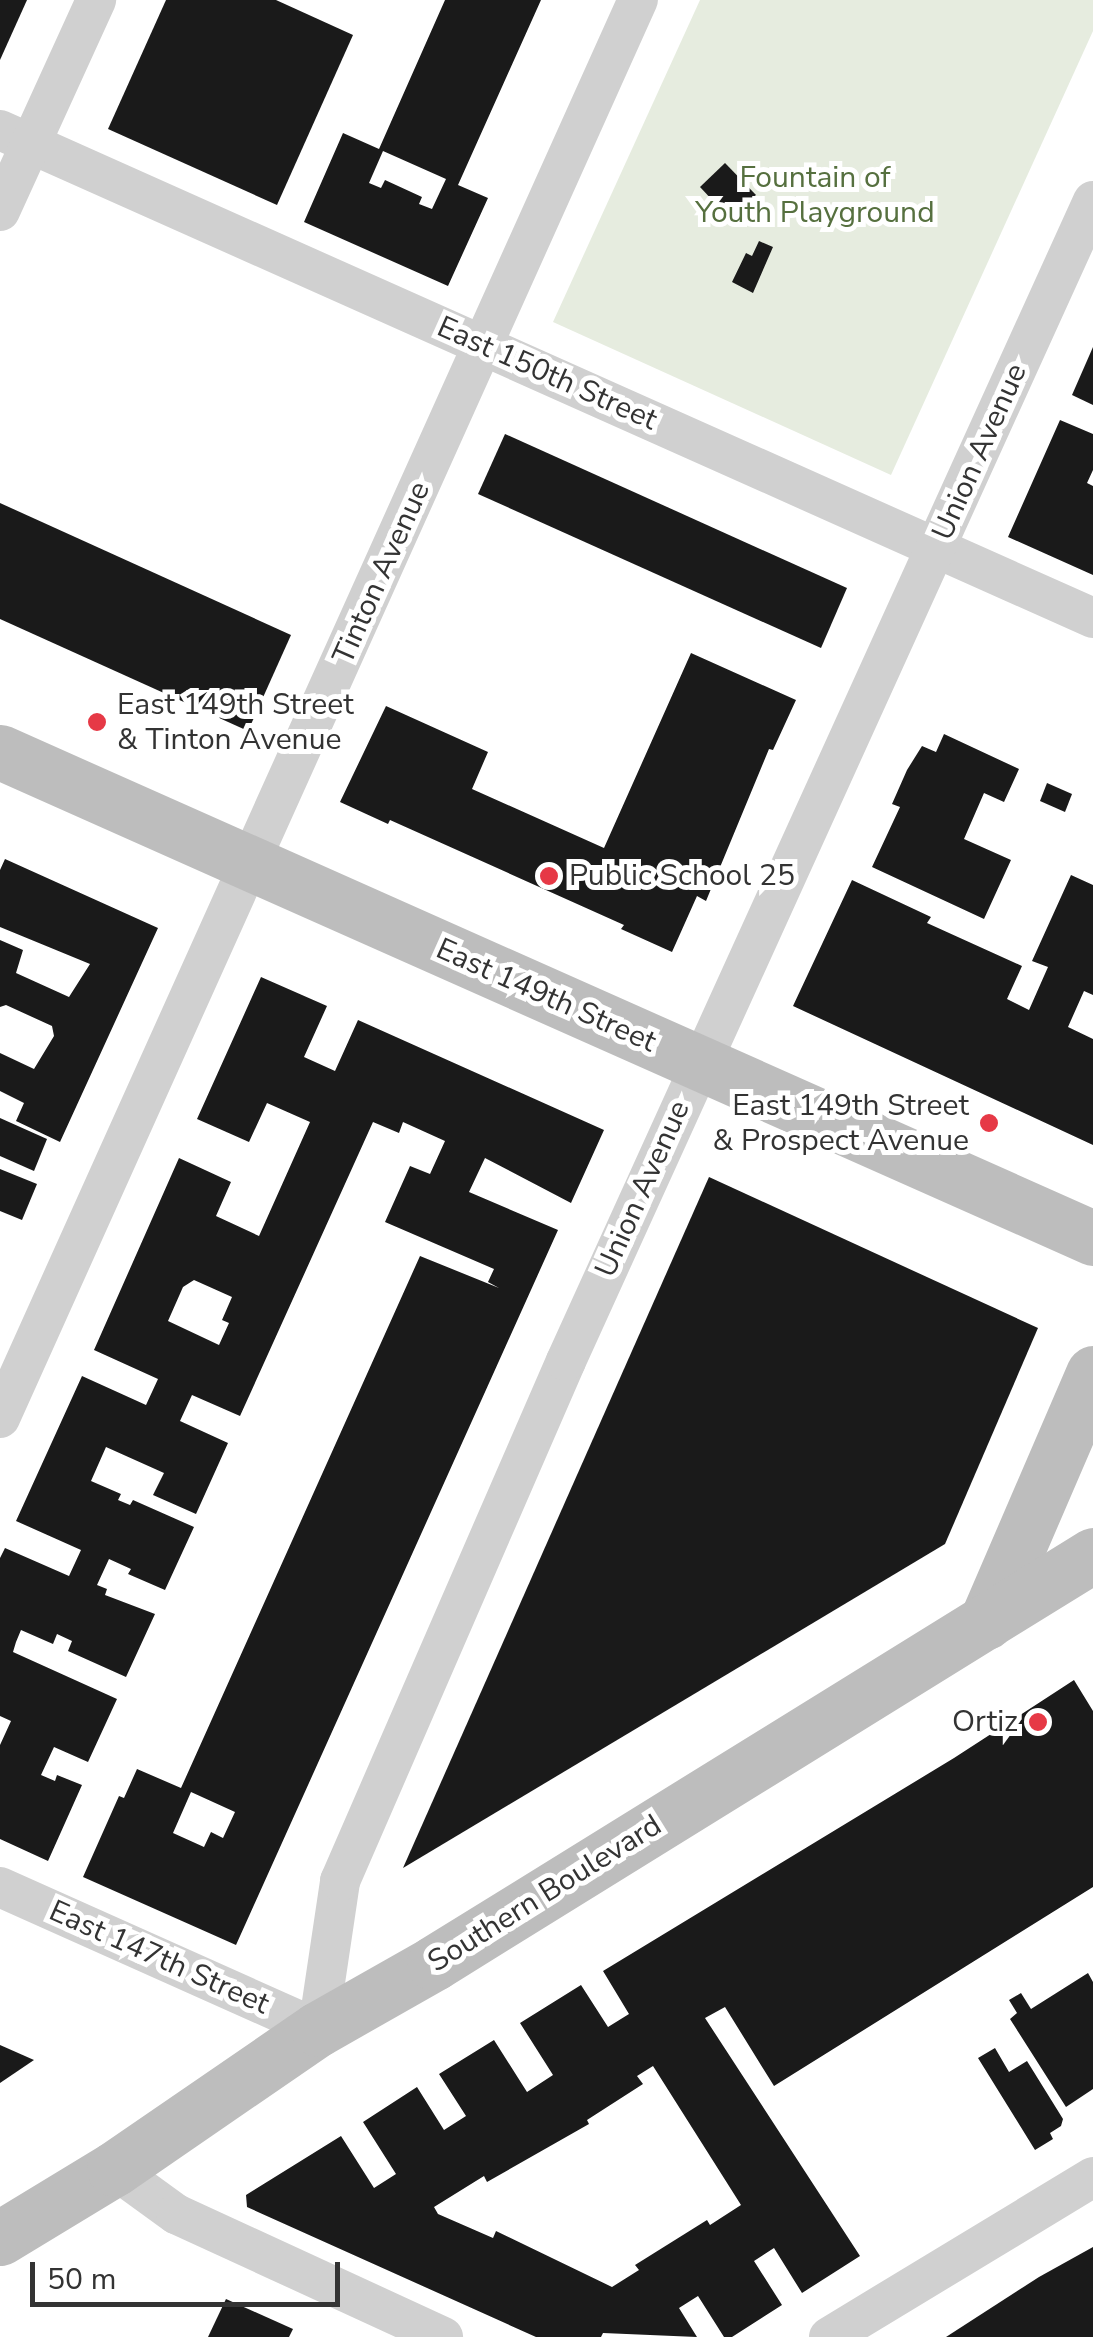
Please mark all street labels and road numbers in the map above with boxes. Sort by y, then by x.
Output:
street label: East 150th Street [432,309,662,439]
street label: Union Avenue [925,358,1035,546]
street label: Tinton Avenue [326,476,438,670]
street label: East 149th Street [431,931,661,1061]
street label: Union Avenue [588,1095,698,1283]
street label: Southern Boulevard [422,1808,668,1980]
street label: East 147th Street [44,1893,274,2023]

